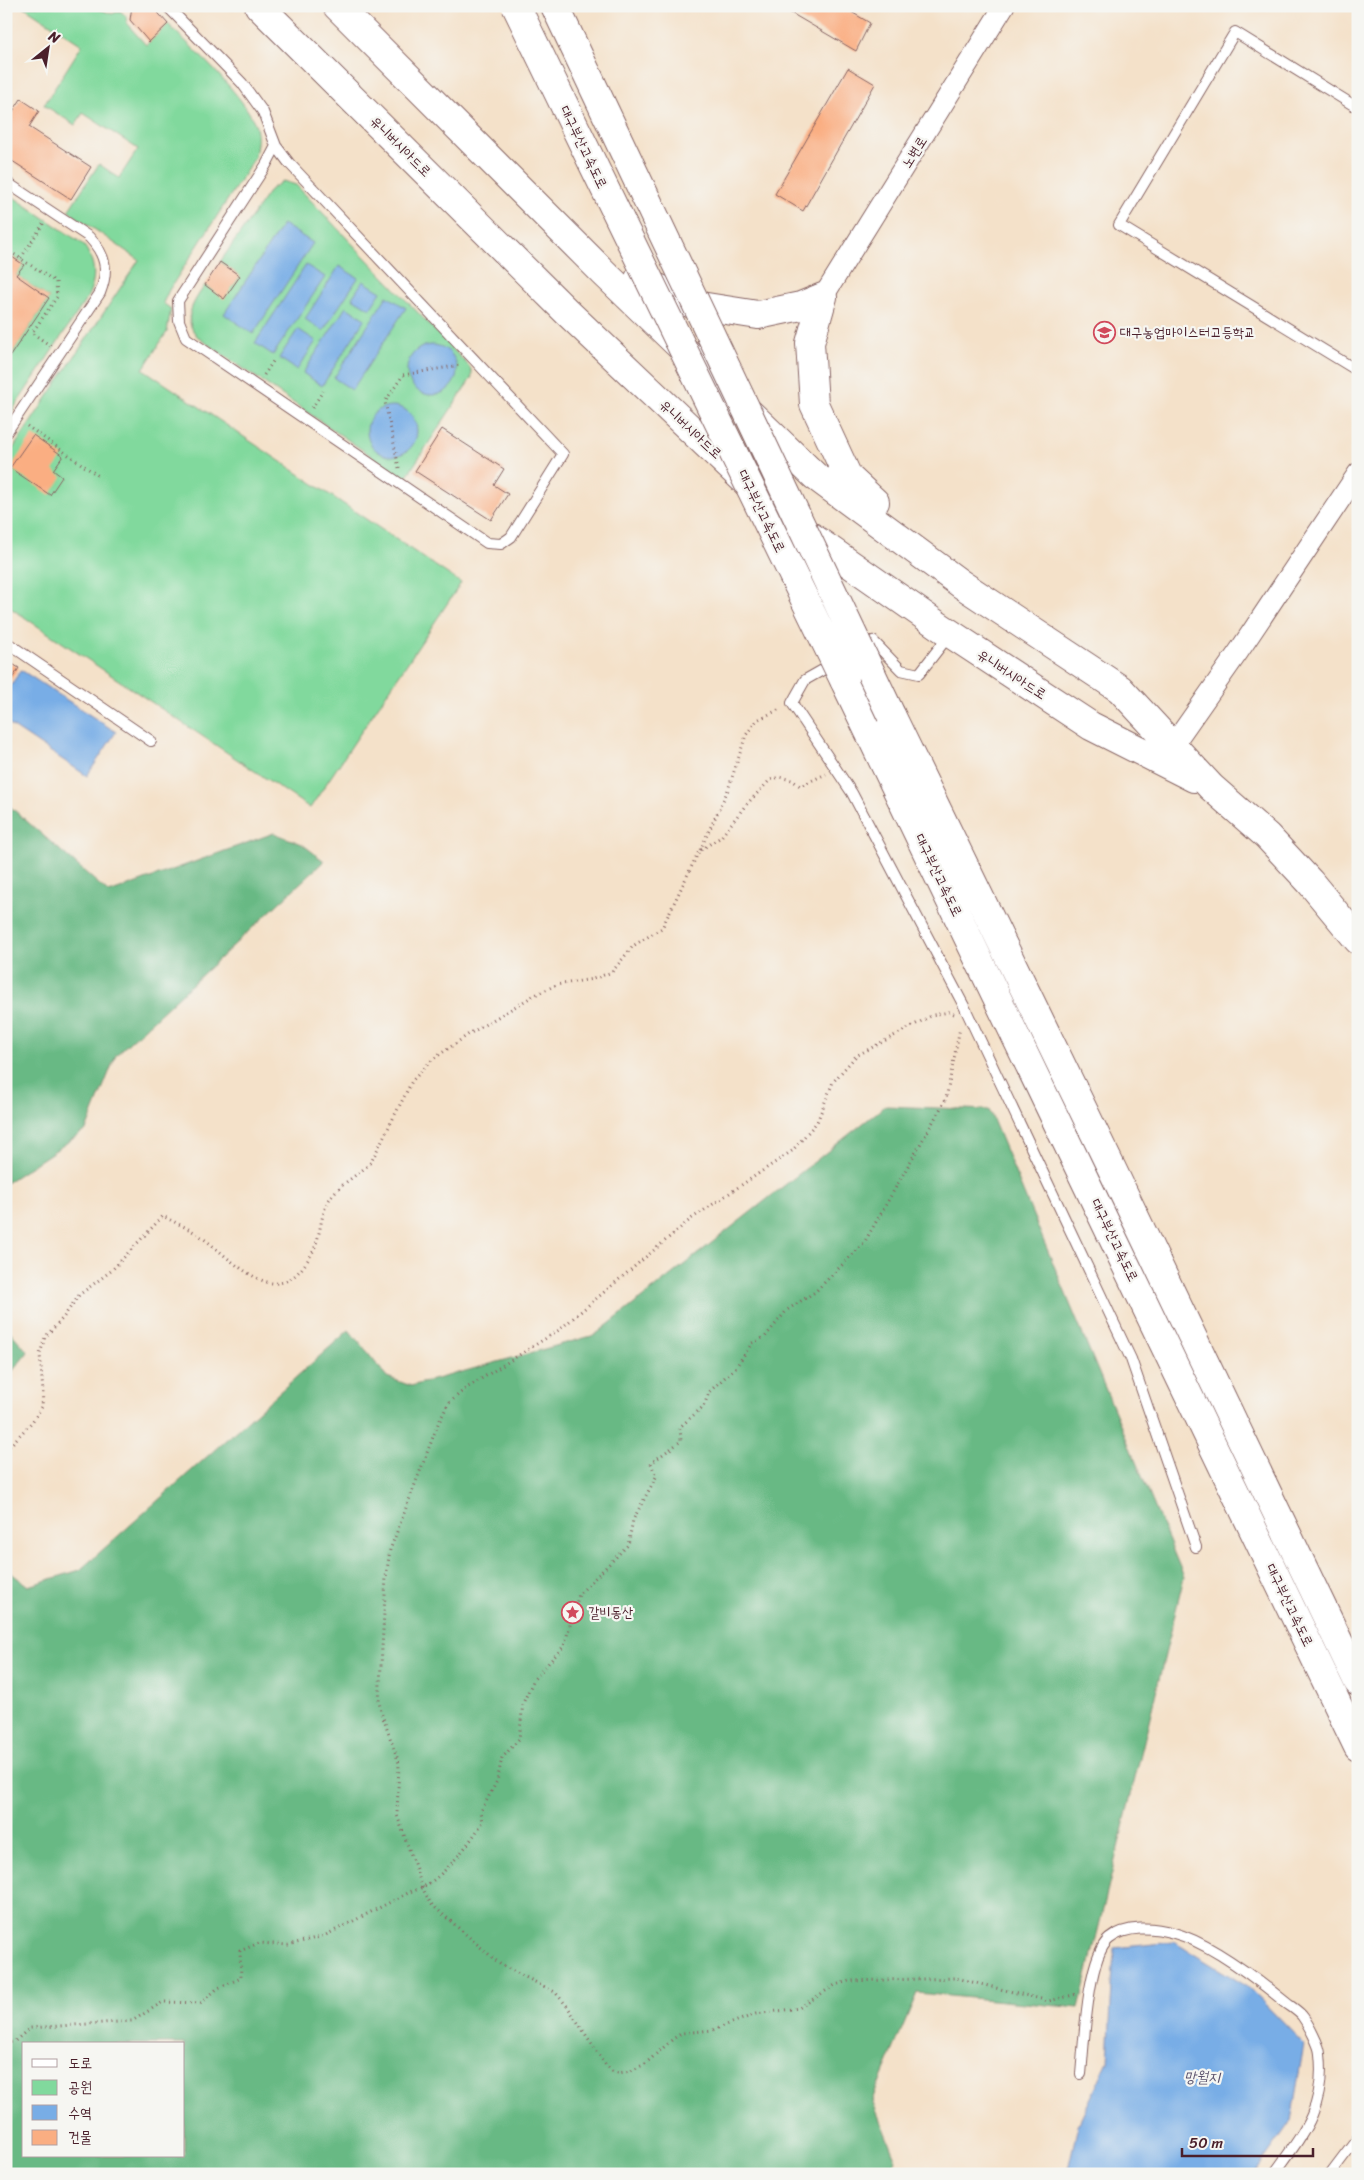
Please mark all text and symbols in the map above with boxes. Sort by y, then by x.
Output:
north arrow [22,22,72,72]
text: N [43,23,65,51]
street label: 대구부산고속도로 [553,101,615,193]
street label: 유니버시아드로 [364,110,437,183]
street label: 노변로 [895,131,934,173]
school or university icon: 대구농업마이스터고등학교 [1092,320,1116,344]
place label: 대구농업마이스터고등학교 [1120,320,1255,345]
street label: 유니버시아드로 [653,393,728,465]
street label: 대구부산고속도로 [731,465,793,557]
street label: 유니버시아드로 [972,642,1052,706]
street label: 대구부산고속도로 [908,829,970,921]
street label: 대구부산고속도로 [1084,1194,1146,1286]
street label: 대구부산고속도로 [1259,1559,1321,1651]
place icon: 갈비동산 [560,1600,584,1624]
place label: 갈비동산 [588,1600,634,1625]
legend [22,2042,185,2158]
text: 도로 [68,2050,92,2076]
water label: 망월지 [1184,2064,1222,2090]
text: 공원 [68,2074,92,2100]
text: 수역 [68,2100,92,2126]
text: 건물 [68,2124,92,2150]
scale bar [1182,2125,1313,2157]
text: 50 m [1189,2130,1224,2156]

